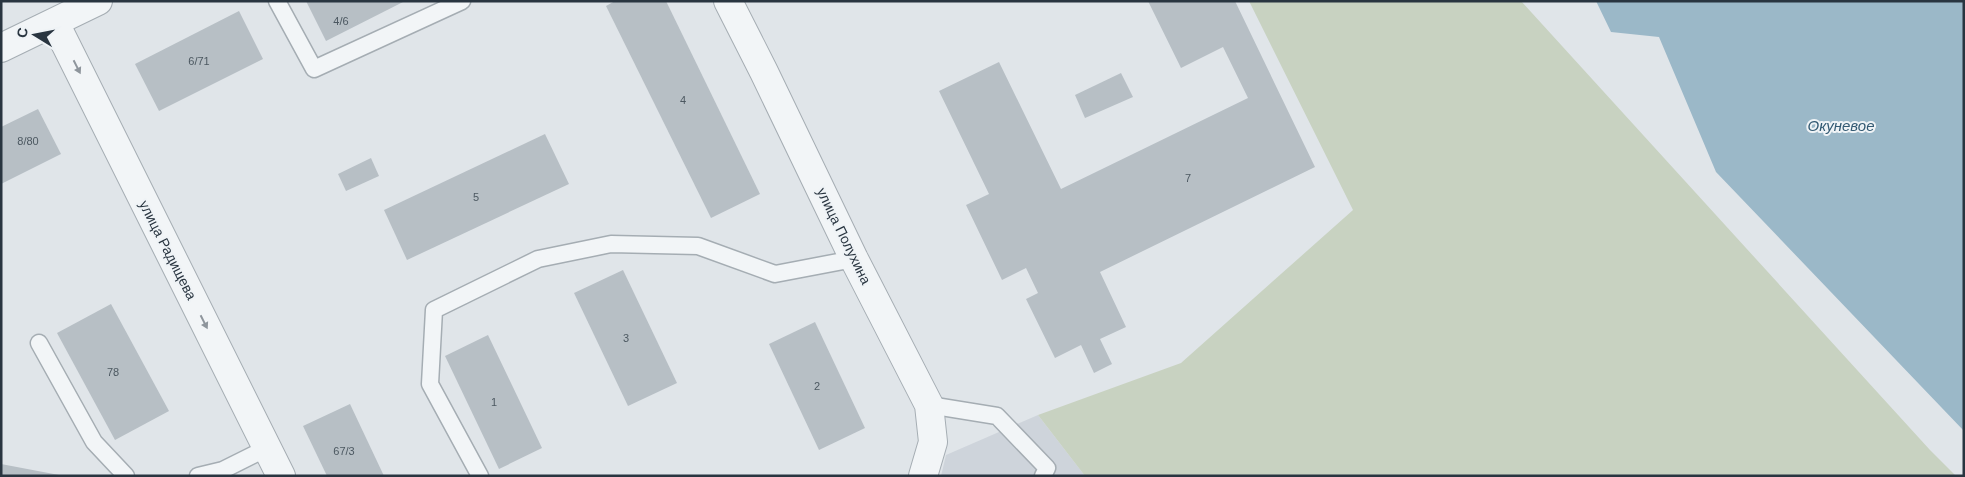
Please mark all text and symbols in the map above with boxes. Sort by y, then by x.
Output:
north arrow [10,10,60,60]
house number: 4/6 [333,15,349,27]
text: С [13,26,31,39]
house number: 6/71 [188,55,210,67]
one-way arrow [73,60,81,74]
house number: 4 [680,94,686,106]
water label: Окуневое [1807,117,1875,134]
house number: 8/80 [17,135,39,147]
house number: 7 [1185,172,1191,184]
street label: улица Полухина [814,185,874,287]
house number: 5 [473,191,479,203]
street label: улица Радищева [136,198,200,302]
one-way arrow [200,315,208,329]
house number: 3 [623,332,629,344]
house number: 78 [107,366,119,378]
house number: 2 [814,380,820,392]
house number: 1 [491,396,497,408]
house number: 67/3 [333,445,355,457]

